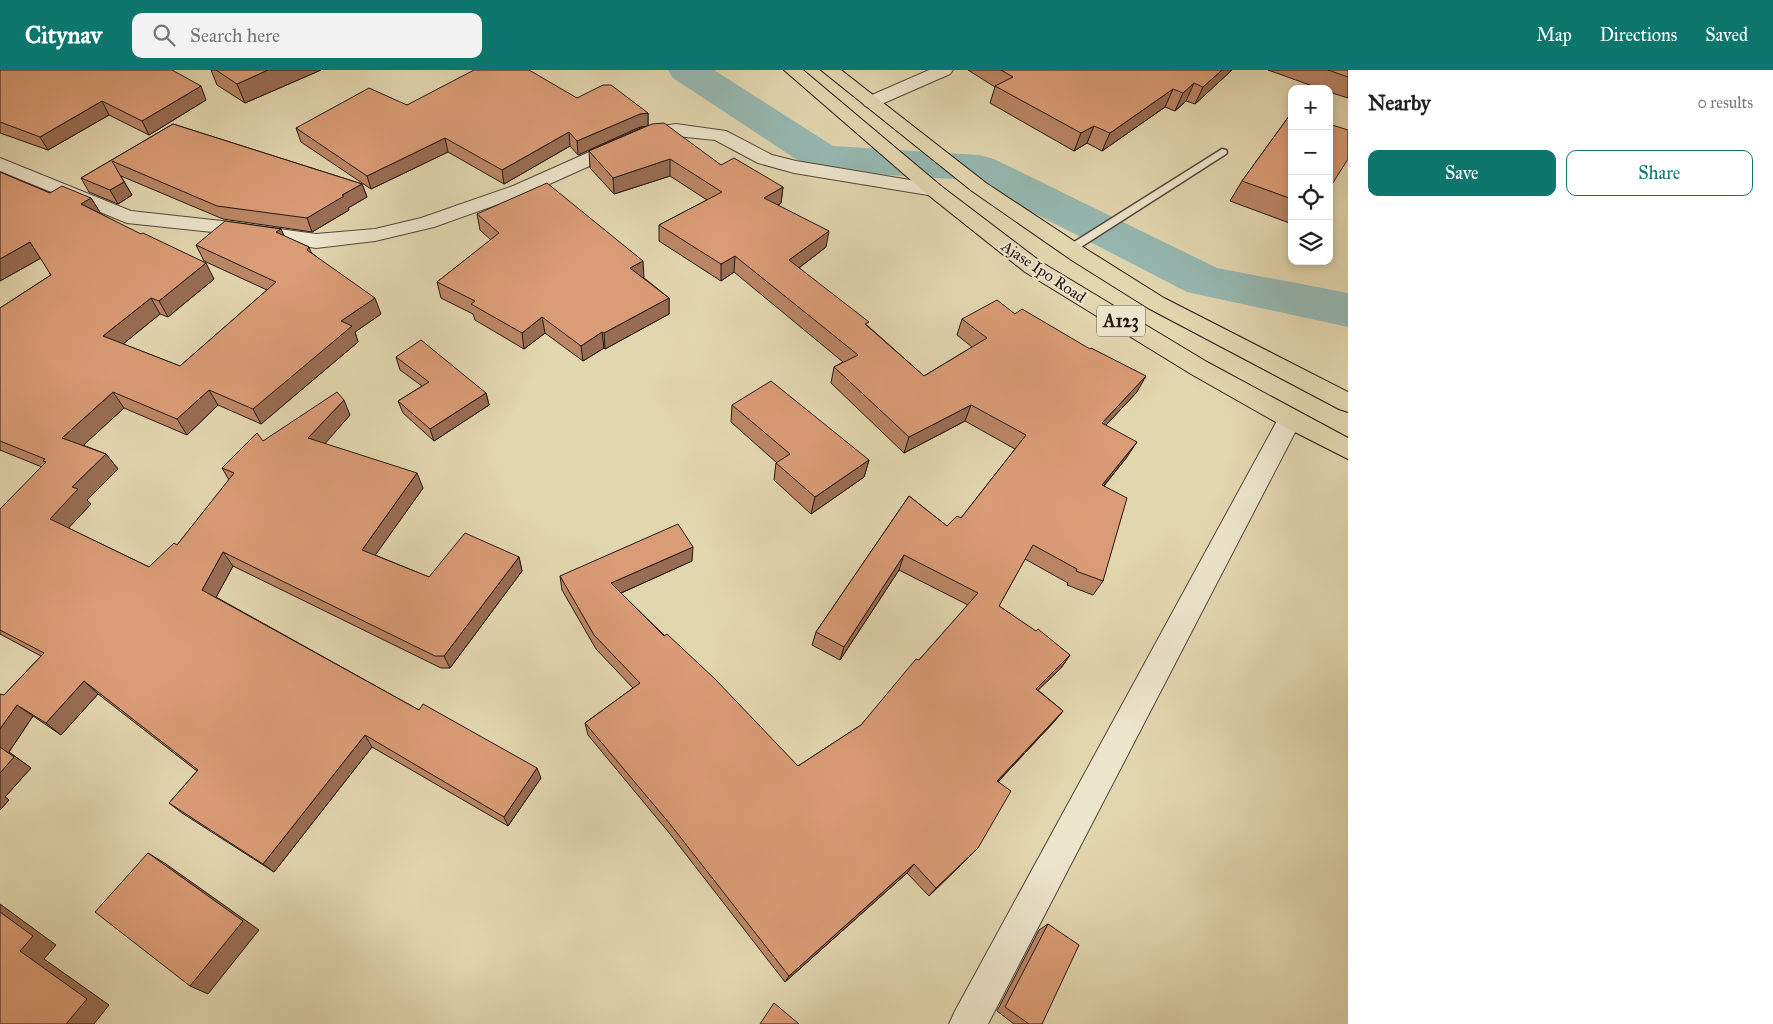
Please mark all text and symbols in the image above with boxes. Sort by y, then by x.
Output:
search box [132,13,482,58]
text: Citynav [25,20,102,50]
icon: search [150,21,178,49]
text: Search here [190,24,280,47]
text: Map [1536,24,1572,46]
text: Directions [1600,24,1677,46]
text: Saved [1705,24,1748,46]
map controls [1288,85,1333,265]
button: + [1288,85,1333,130]
text: Nearby [1368,90,1431,116]
text: 0 results [1698,93,1753,112]
button: − [1288,130,1333,175]
button: Save [1368,150,1556,196]
button: Share [1566,150,1753,196]
button: locate [1288,175,1333,220]
button: layers [1288,220,1333,265]
street label: Ajase Ipo Road [997,236,1090,307]
road number: A123 [1097,306,1145,336]

